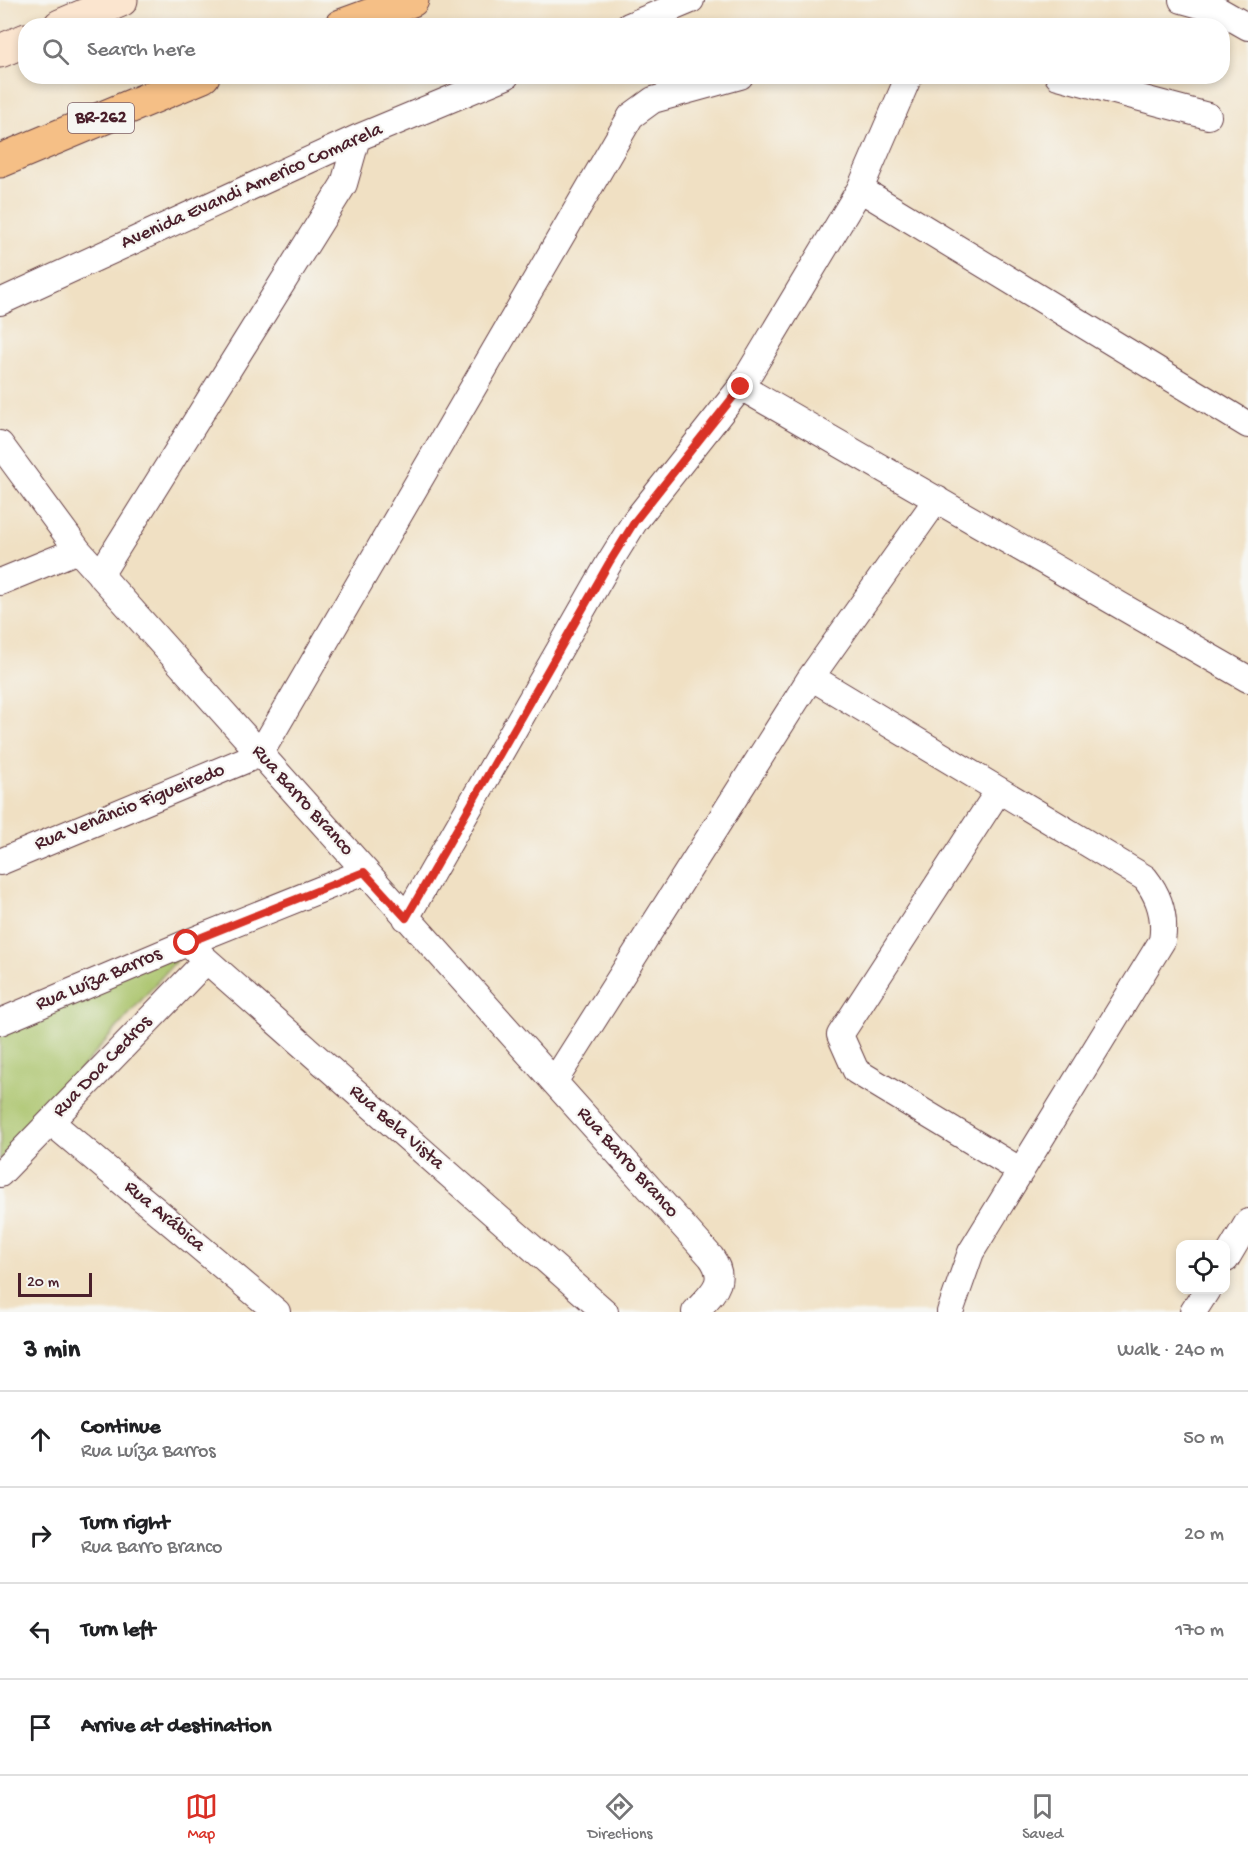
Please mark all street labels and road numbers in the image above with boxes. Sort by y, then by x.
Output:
road number: BR-262 [68,103,134,133]
street label: Avenida Evandi Americo Comarela [118,118,387,255]
street label: Rua Barro Branco [246,741,358,861]
street label: Rua Venâncio Figueiredo [32,759,228,857]
street label: Rua Luíza Barros [33,943,166,1017]
street label: Rua Doa Cedros [49,1011,158,1123]
street label: Rua Bela Vista [344,1080,449,1176]
street label: Rua Barro Branco [571,1103,683,1223]
street label: Rua Arábica [119,1177,210,1258]

